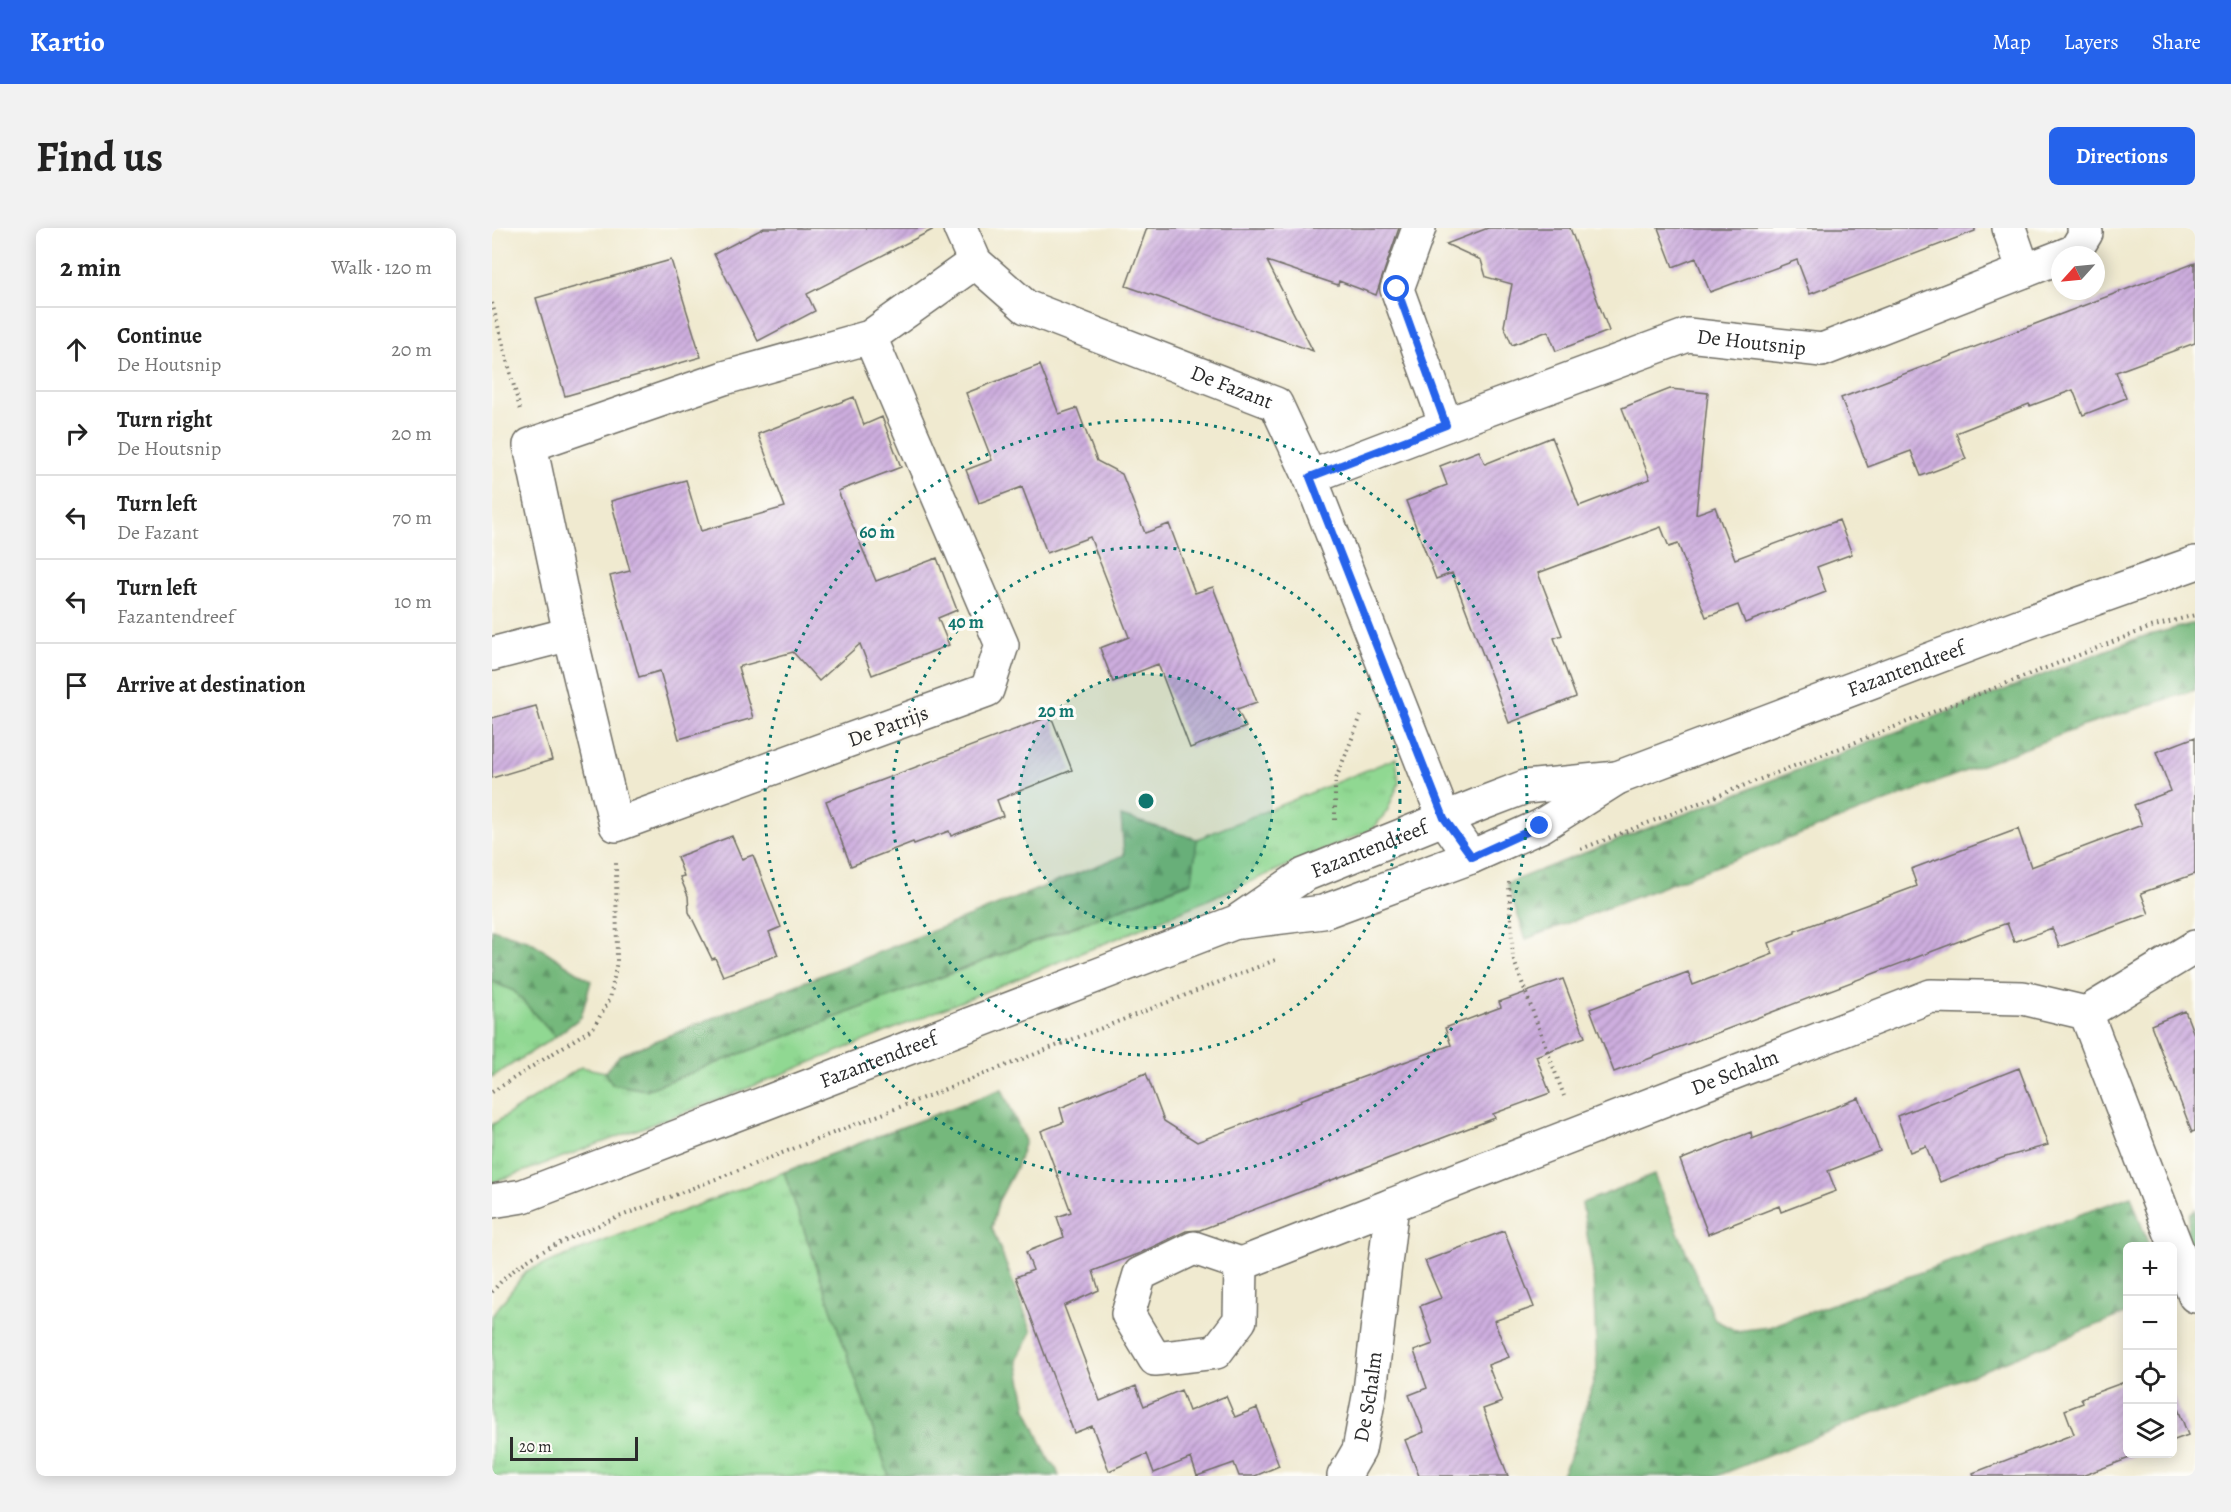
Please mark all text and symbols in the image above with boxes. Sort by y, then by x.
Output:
text: Kartio [30,23,105,61]
text: Map [1992,28,2031,56]
text: Layers [2064,28,2119,56]
text: Share [2152,28,2201,56]
button: Directions [2049,127,2195,185]
text: Find us [36,128,163,185]
north arrow [2051,246,2105,300]
text: 2 min [60,250,121,285]
text: Walk · 120 m [331,254,432,281]
route start [1383,275,1409,301]
text: Continue [117,321,202,351]
street label: De Houtsnip [1695,322,1807,362]
icon: ahead [60,333,93,366]
text: 20 m [391,336,432,363]
text: De Houtsnip [117,351,221,378]
street label: De Fazant [1187,358,1277,415]
text: Turn right [117,405,213,435]
icon: right [60,417,93,450]
text: 20 m [391,420,432,447]
text: De Houtsnip [117,435,221,462]
text: Turn left [117,489,197,519]
icon: left [60,501,93,534]
text: 70 m [392,504,432,531]
text: De Fazant [117,519,199,546]
text: 60 m [859,520,895,544]
text: Turn left [117,573,197,603]
icon: left [60,585,93,618]
text: 10 m [394,588,432,615]
text: Fazantendreef [117,603,234,630]
text: 40 m [948,610,984,634]
street label: Fazantendreef [1843,633,1972,704]
icon: arrive [60,669,93,702]
text: Arrive at destination [117,670,306,700]
street label: De Patrijs [844,699,932,753]
text: 20 m [1038,699,1074,723]
centre of rings [1136,791,1156,811]
street label: Fazantendreef [1307,812,1434,885]
route end [1526,812,1552,838]
street label: Fazantendreef [816,1023,944,1095]
street label: De Schalm [1687,1042,1783,1102]
map controls [2123,1242,2177,1458]
button: + [2123,1242,2177,1296]
button: − [2123,1296,2177,1350]
street label: De Schalm [1347,1350,1389,1445]
button: locate [2123,1350,2177,1404]
button: layers [2123,1404,2177,1458]
scale bar [510,1434,638,1462]
text: 20 m [519,1436,552,1458]

